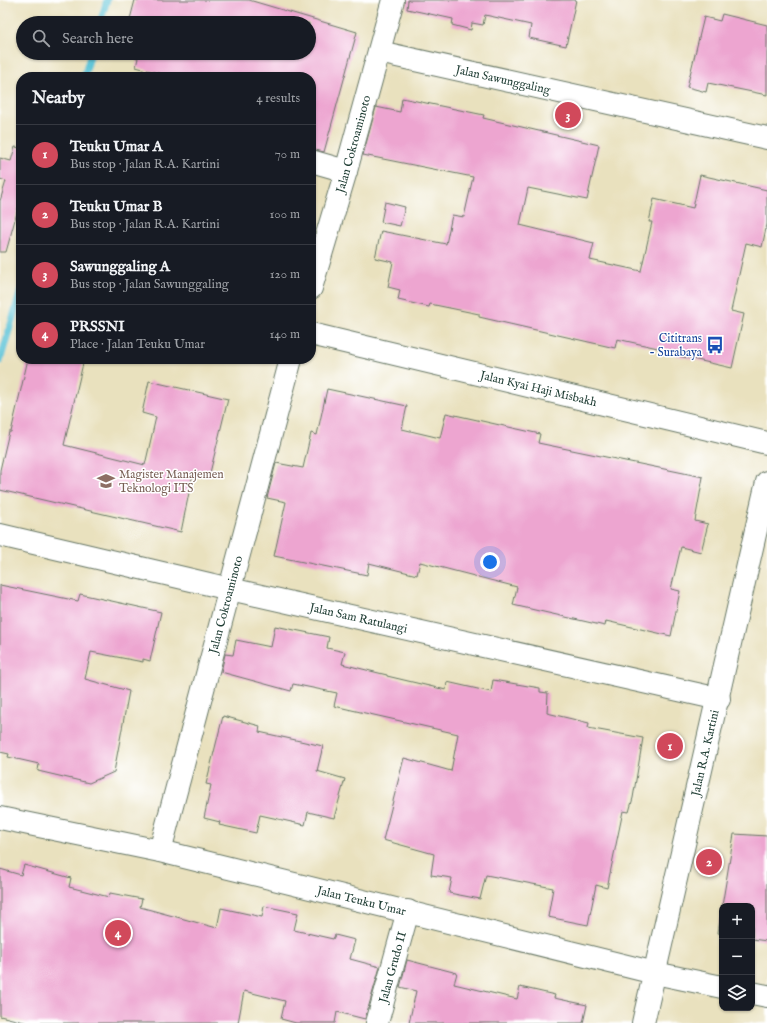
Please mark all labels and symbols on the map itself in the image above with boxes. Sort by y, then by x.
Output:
street label: Jalan Sawunggaling [452,62,552,98]
street label: Jalan Cokroaminoto [332,93,375,197]
pin: 3 [555,100,581,130]
place label: Cititrans - Surabaya [649,331,703,360]
bus stop icon: Cititrans - Surabaya [705,335,725,355]
street label: Jalan Kyai Haji Misbakh [476,367,599,410]
place label: Magister Manajemen Teknologi ITS [119,467,224,496]
school or university icon: Magister Manajemen Teknologi ITS [96,471,116,491]
your location [480,552,500,572]
street label: Jalan Cokroaminoto [205,554,246,658]
street label: Jalan Sam Ratulangi [306,600,409,637]
street label: Jalan R.A. Kartini [688,708,723,800]
pin: 1 [657,731,683,761]
pin: 2 [696,847,722,877]
street label: Jalan Teuku Umar [313,883,408,919]
pin: 4 [105,918,131,948]
street label: Jalan Grudo II [375,930,410,1007]

